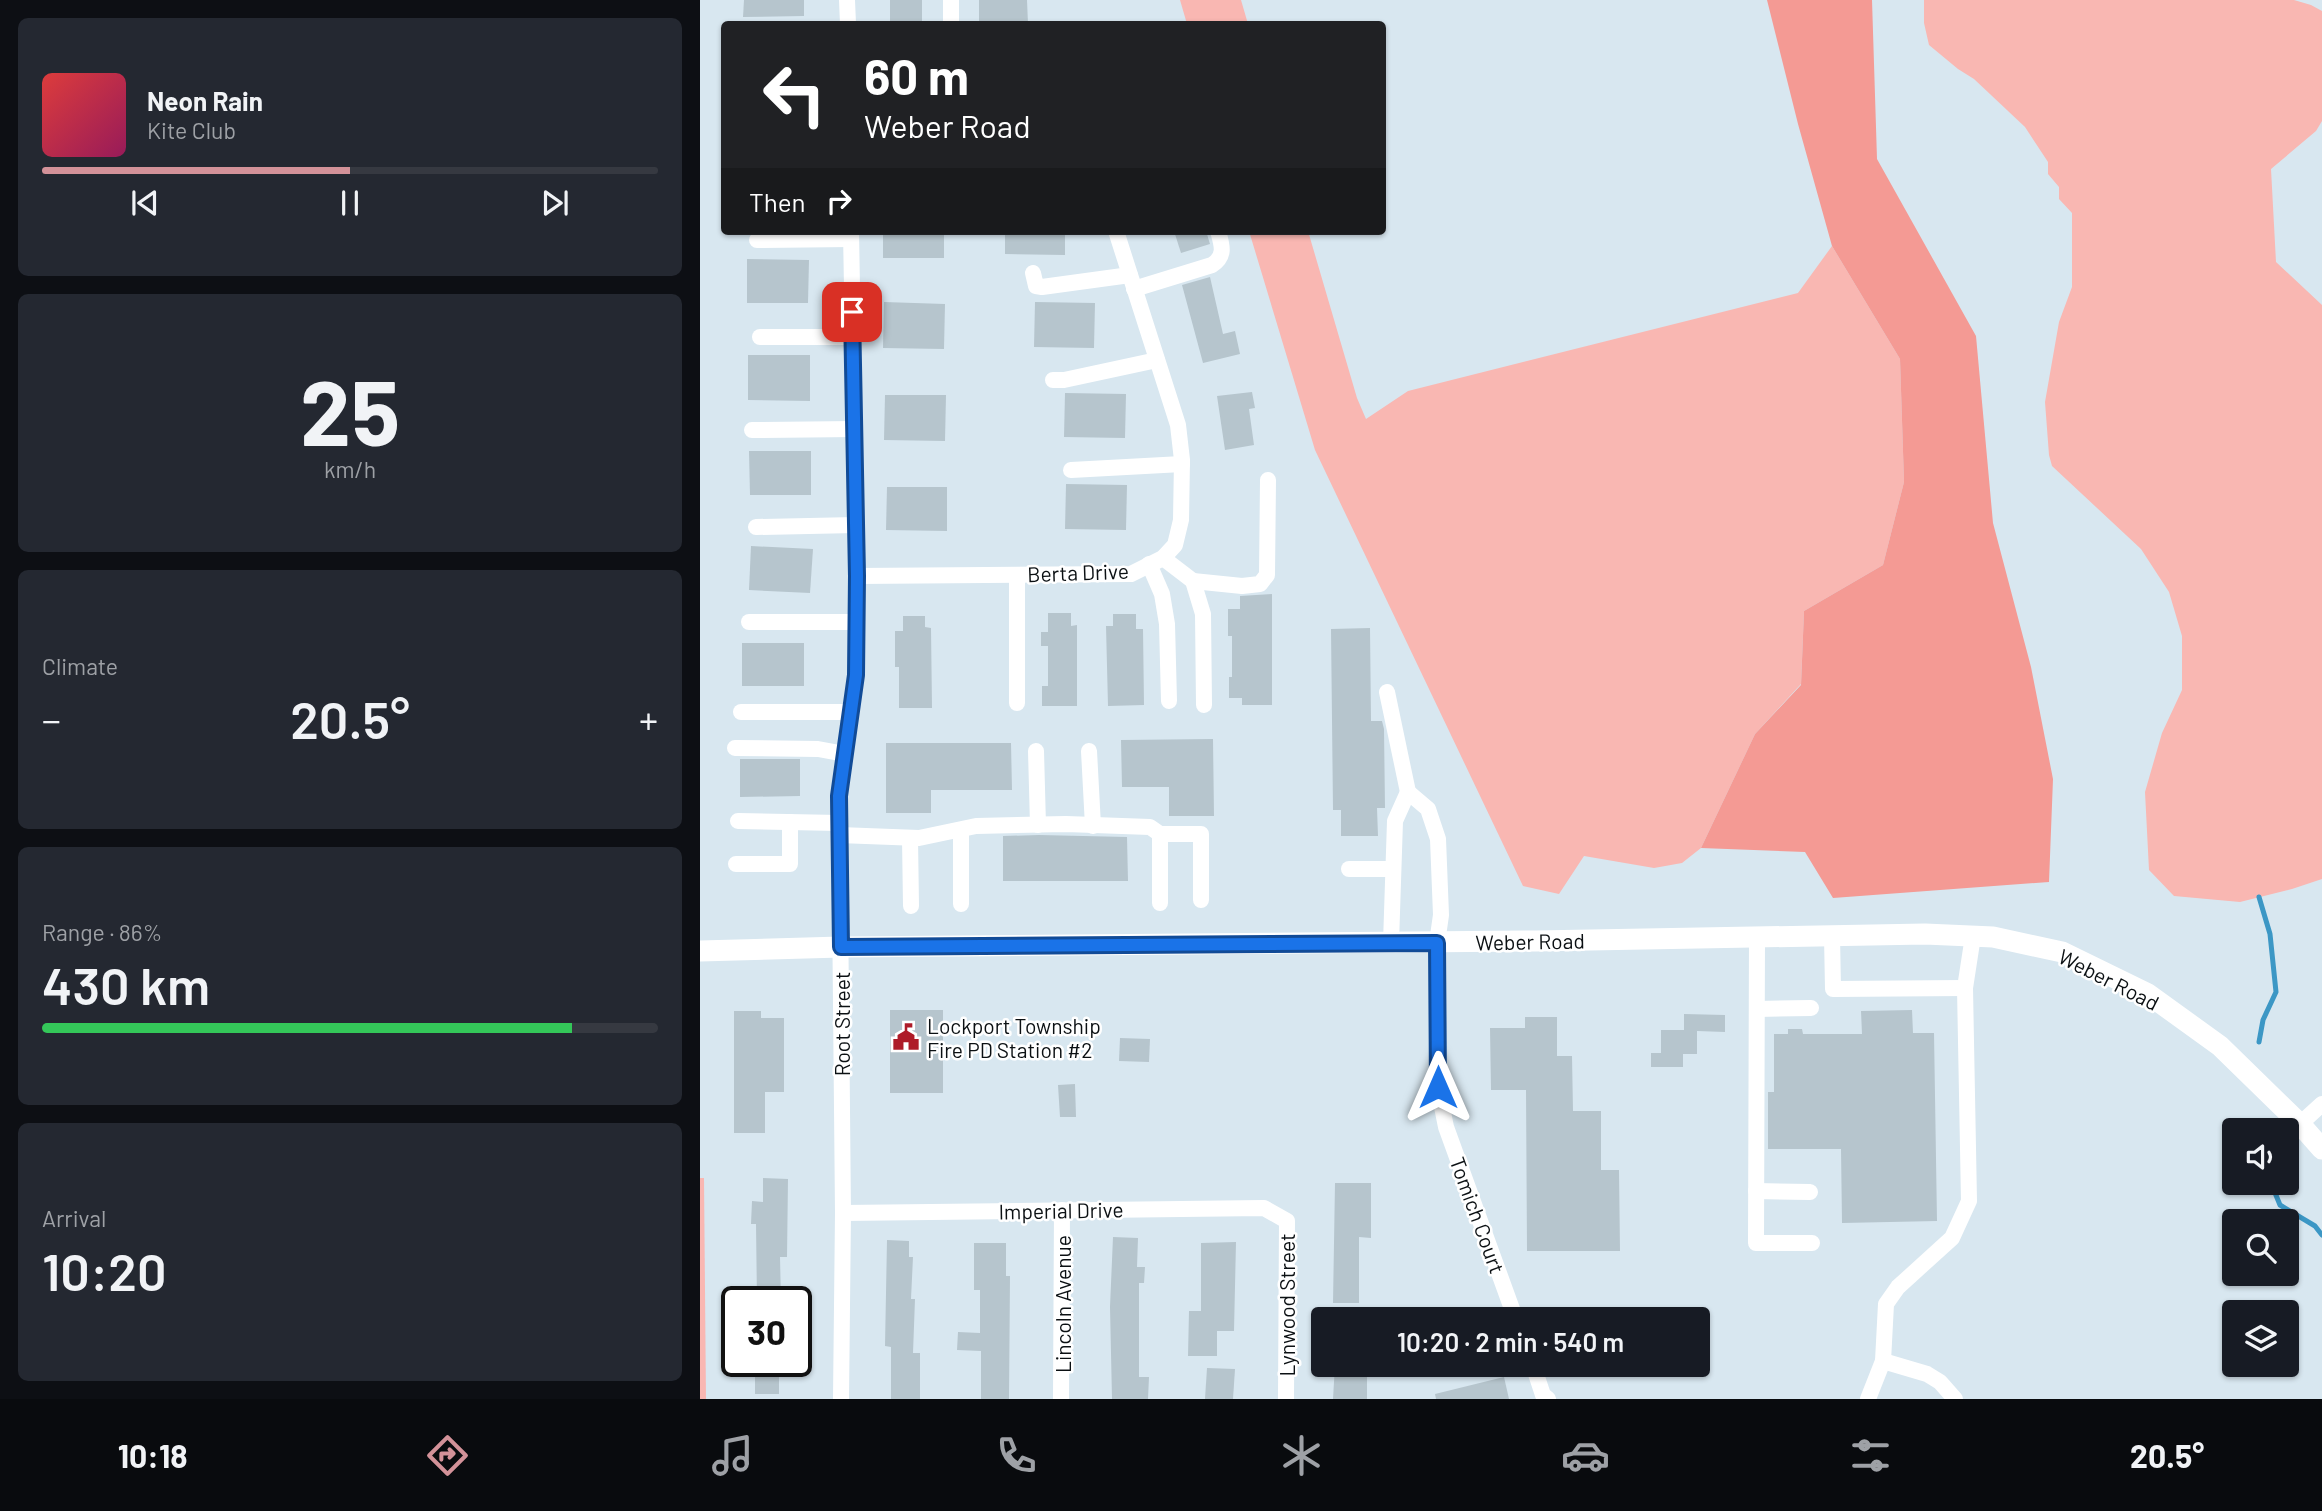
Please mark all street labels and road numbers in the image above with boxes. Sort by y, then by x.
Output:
street label: Berta Drive [1027,558,1129,586]
street label: Weber Road [1475,928,1585,954]
street label: Weber Road [2055,943,2163,1015]
street label: Root Street [829,972,854,1076]
street label: Tomich Court [1445,1153,1511,1277]
street label: Imperial Drive [998,1196,1124,1224]
street label: Lynwood Street [1274,1233,1299,1377]
street label: Lincoln Avenue [1050,1235,1075,1373]

